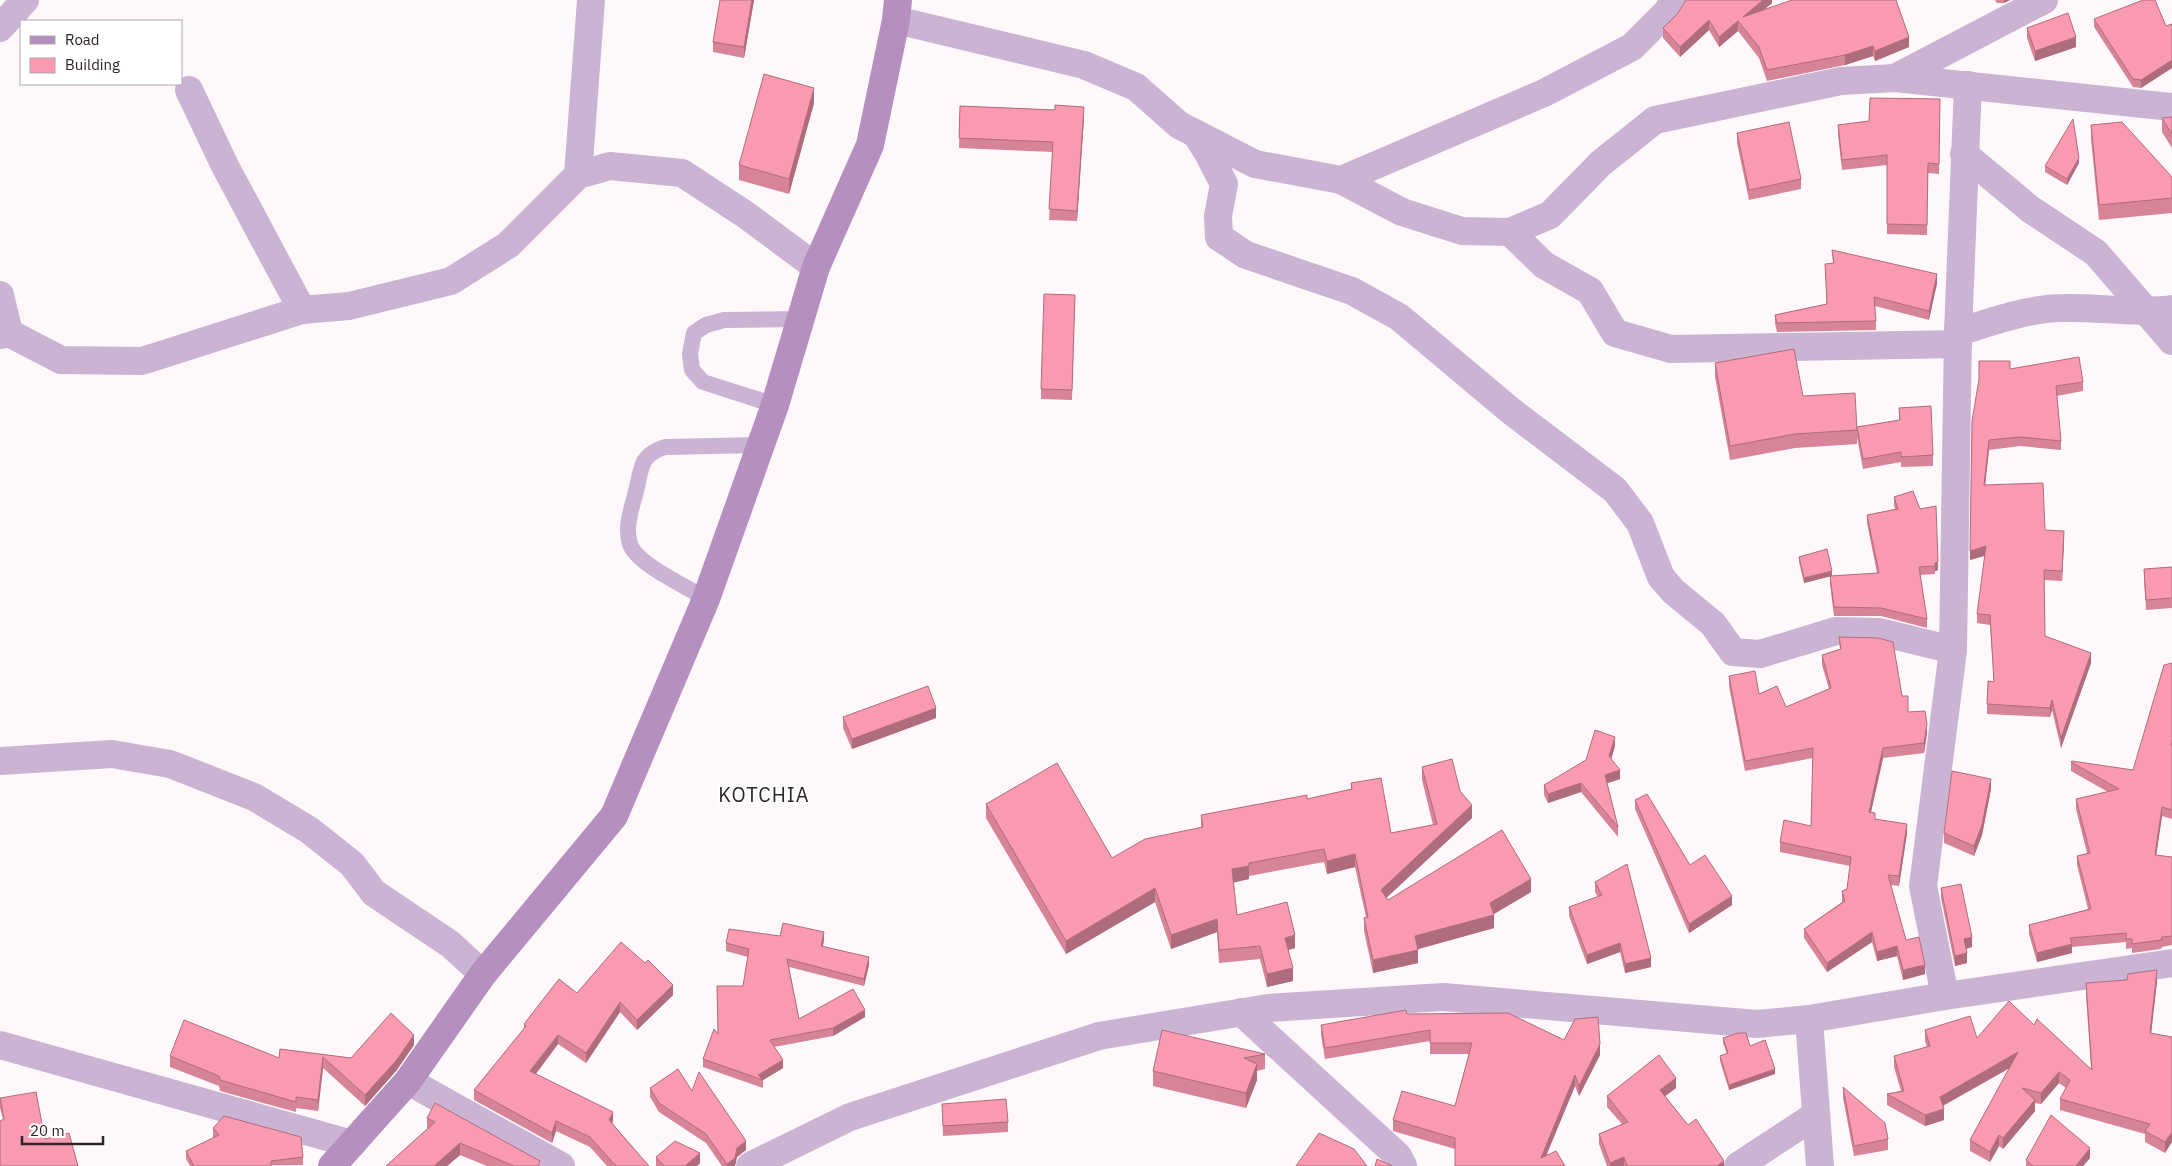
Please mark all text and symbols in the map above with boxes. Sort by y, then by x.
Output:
legend [20,20,182,85]
text: Road [65,30,100,49]
text: Building [65,55,120,74]
district label: KOTCHIA [718,781,810,808]
scale bar [22,1114,104,1146]
text: 20 m [30,1121,65,1140]

